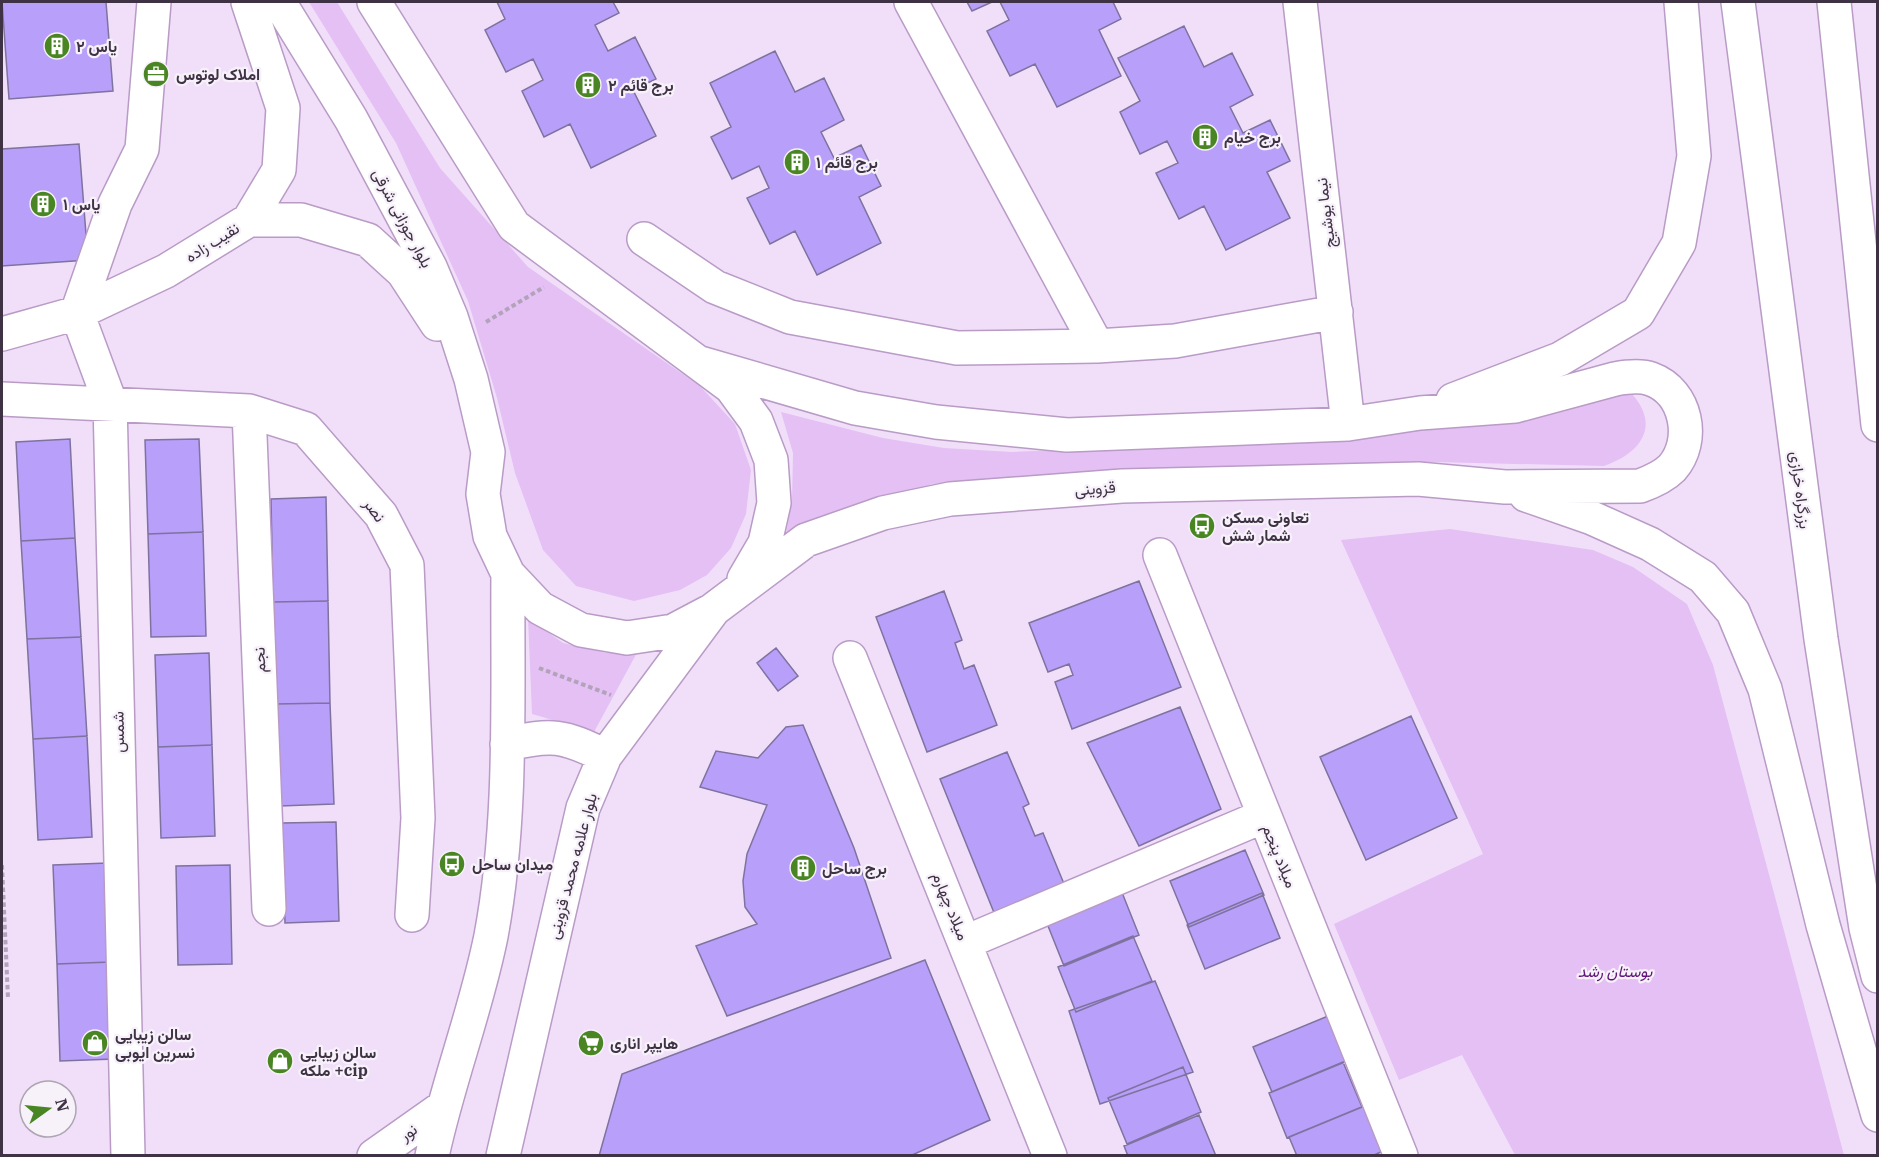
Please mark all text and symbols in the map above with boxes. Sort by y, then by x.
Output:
building icon: یاس ۲ [42,31,72,61]
place label: یاس ۲ [76,36,117,56]
office icon: املاک لوتوس [141,59,171,89]
place label: املاک لوتوس [176,64,260,85]
building icon: برج قائم ۲ [573,70,603,100]
place label: برج قائم ۲ [608,75,674,96]
building icon: برج خیام [1190,122,1220,152]
place label: برج خیام [1224,127,1281,148]
building icon: برج قائم ۱ [782,147,812,177]
place label: برج قائم ۱ [816,152,878,173]
street label: بلوار جوزانی شرقی [368,165,438,272]
street label: نیما یوشیج [1311,176,1341,249]
building icon: یاس ۱ [28,189,58,219]
place label: یاس ۱ [63,194,100,214]
street label: نقیب زاده [181,218,243,267]
street label: بزرگراه خرازی [1785,450,1816,530]
street label: قزوینی [1074,477,1116,500]
street label: نصر [358,493,390,526]
place label: تعاونی مسکن شمار شش [1222,507,1309,546]
bus stop icon: تعاونی مسکن شمار شش [1187,511,1217,541]
street label: نجم [249,647,270,673]
street label: شمس [108,711,129,753]
street label: بلوار علامه محمد قزوینی [543,791,602,941]
street label: میلاد پنجم [1256,821,1302,891]
bus stop icon: میدان ساحل [437,849,467,879]
building icon: برج ساحل [788,853,818,883]
place label: میدان ساحل [472,854,553,874]
place label: برج ساحل [822,858,887,879]
street label: میلاد چهارم [926,869,974,944]
park label: بوستان رشد [1578,961,1653,982]
place label: سالن زیبایی نسرین ایوبی [115,1024,195,1063]
shop icon: سالن زیبایی نسرین ایوبی [80,1028,110,1058]
supermarket icon: هايپر اناری [576,1028,606,1058]
place label: هايپر اناری [610,1033,678,1055]
place label: سالن زیبایی ملکه +cip [300,1042,376,1080]
shop icon: سالن زیبایی ملکه +cip [265,1046,295,1076]
north arrow [18,1079,78,1139]
text: N [51,1096,74,1114]
street label: نور [394,1119,421,1147]

